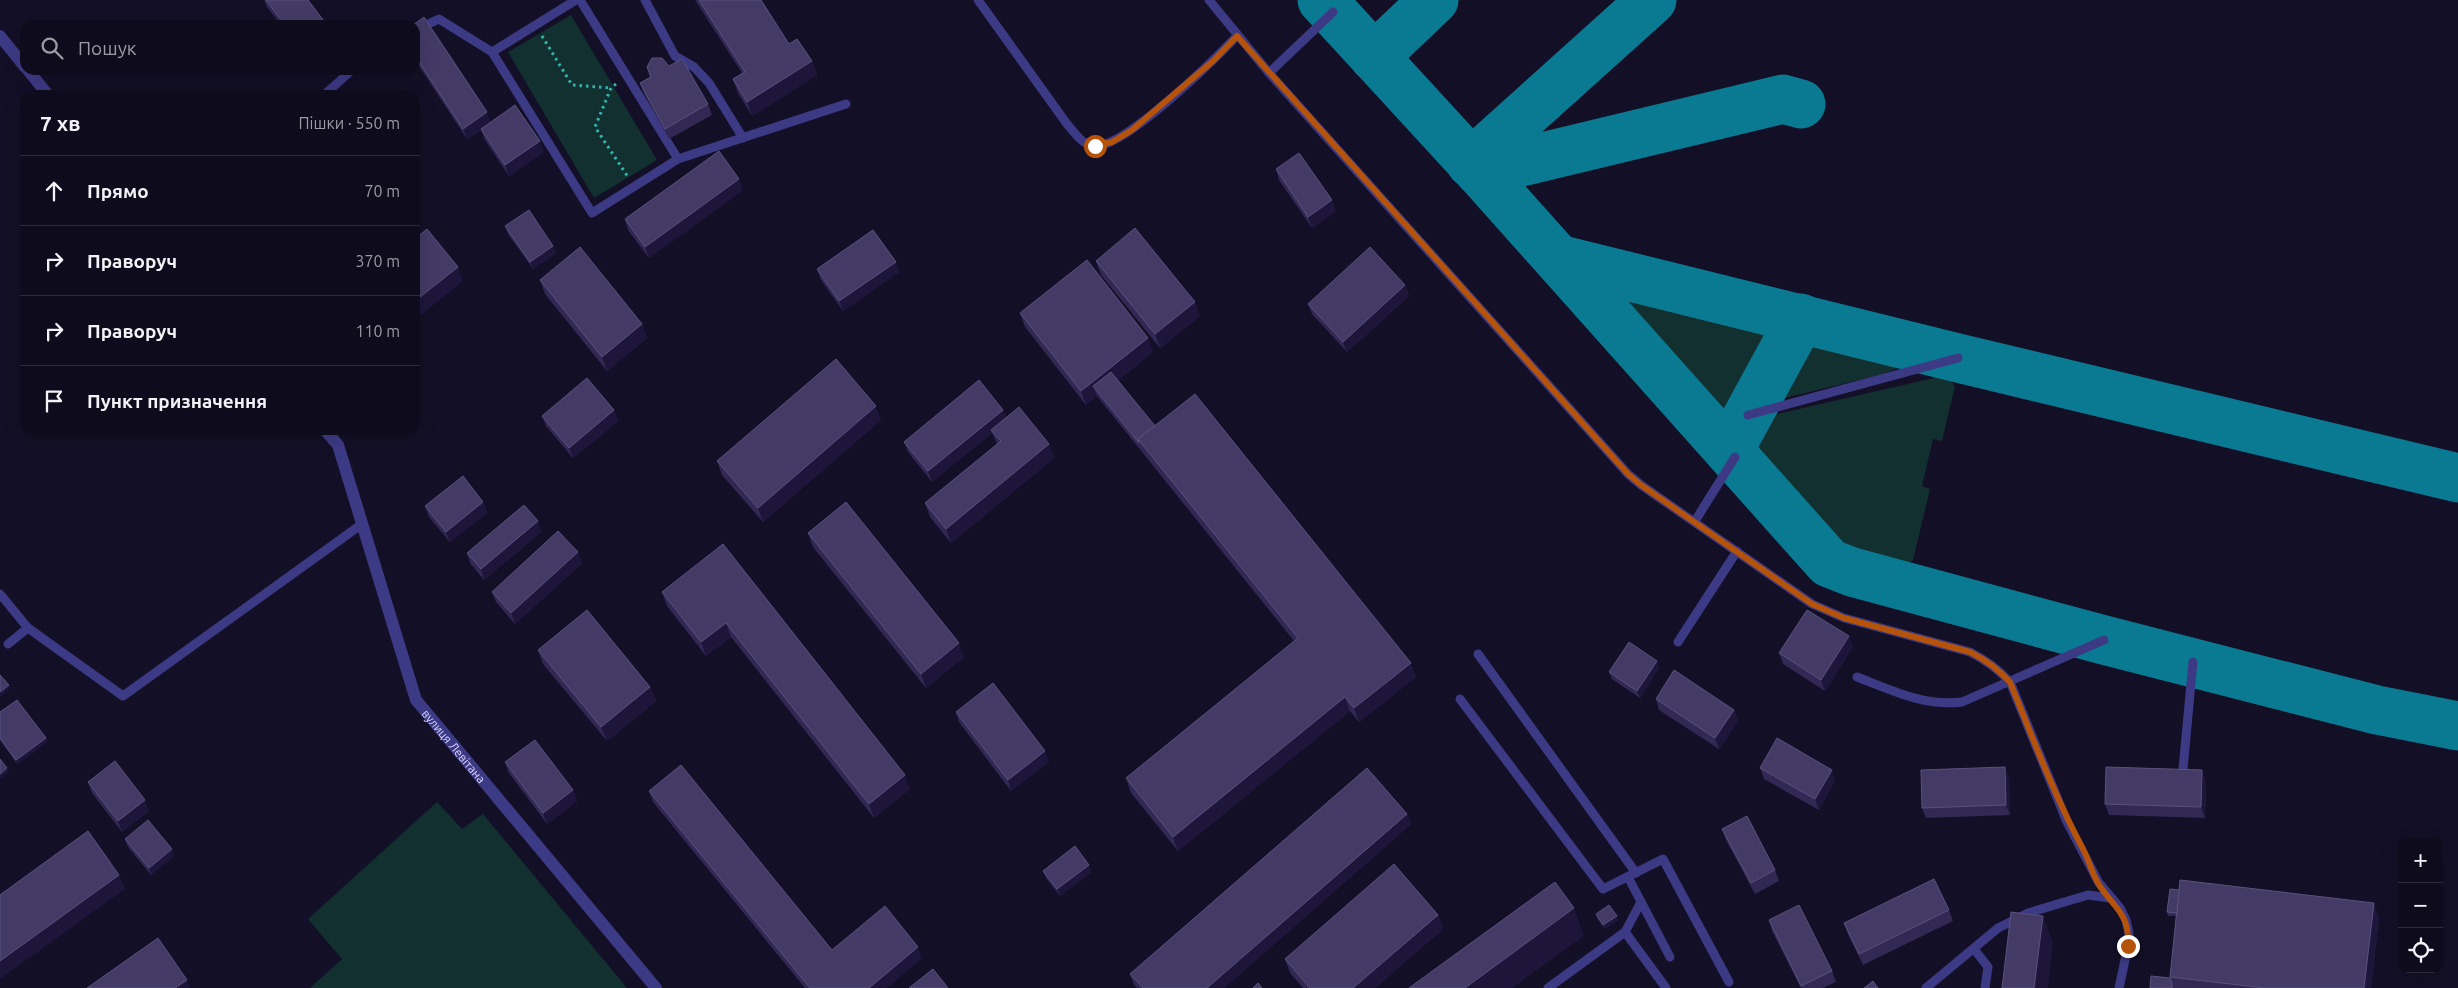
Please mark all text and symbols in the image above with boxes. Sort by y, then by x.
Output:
search box [20,20,420,75]
icon: search [38,34,66,62]
text: Пошук [78,37,137,59]
text: 7 хв [40,111,81,135]
text: Пішки · 550 m [299,114,400,132]
route start [1084,135,1107,158]
icon: ahead [40,177,68,205]
text: Прямо [87,180,149,202]
text: 70 m [364,182,400,200]
icon: right [40,247,68,275]
text: Праворуч [87,250,177,272]
text: 370 m [355,252,400,270]
icon: right [40,317,68,345]
text: Праворуч [87,320,177,342]
text: 110 m [355,322,400,340]
icon: arrive [40,387,68,415]
text: Пункт призначення [87,390,267,412]
street label: вулиця Левітана [420,706,488,785]
map controls [2398,838,2443,973]
button: + [2398,838,2443,883]
button: − [2398,883,2443,928]
button: locate [2398,928,2443,973]
route end [2117,935,2140,958]

